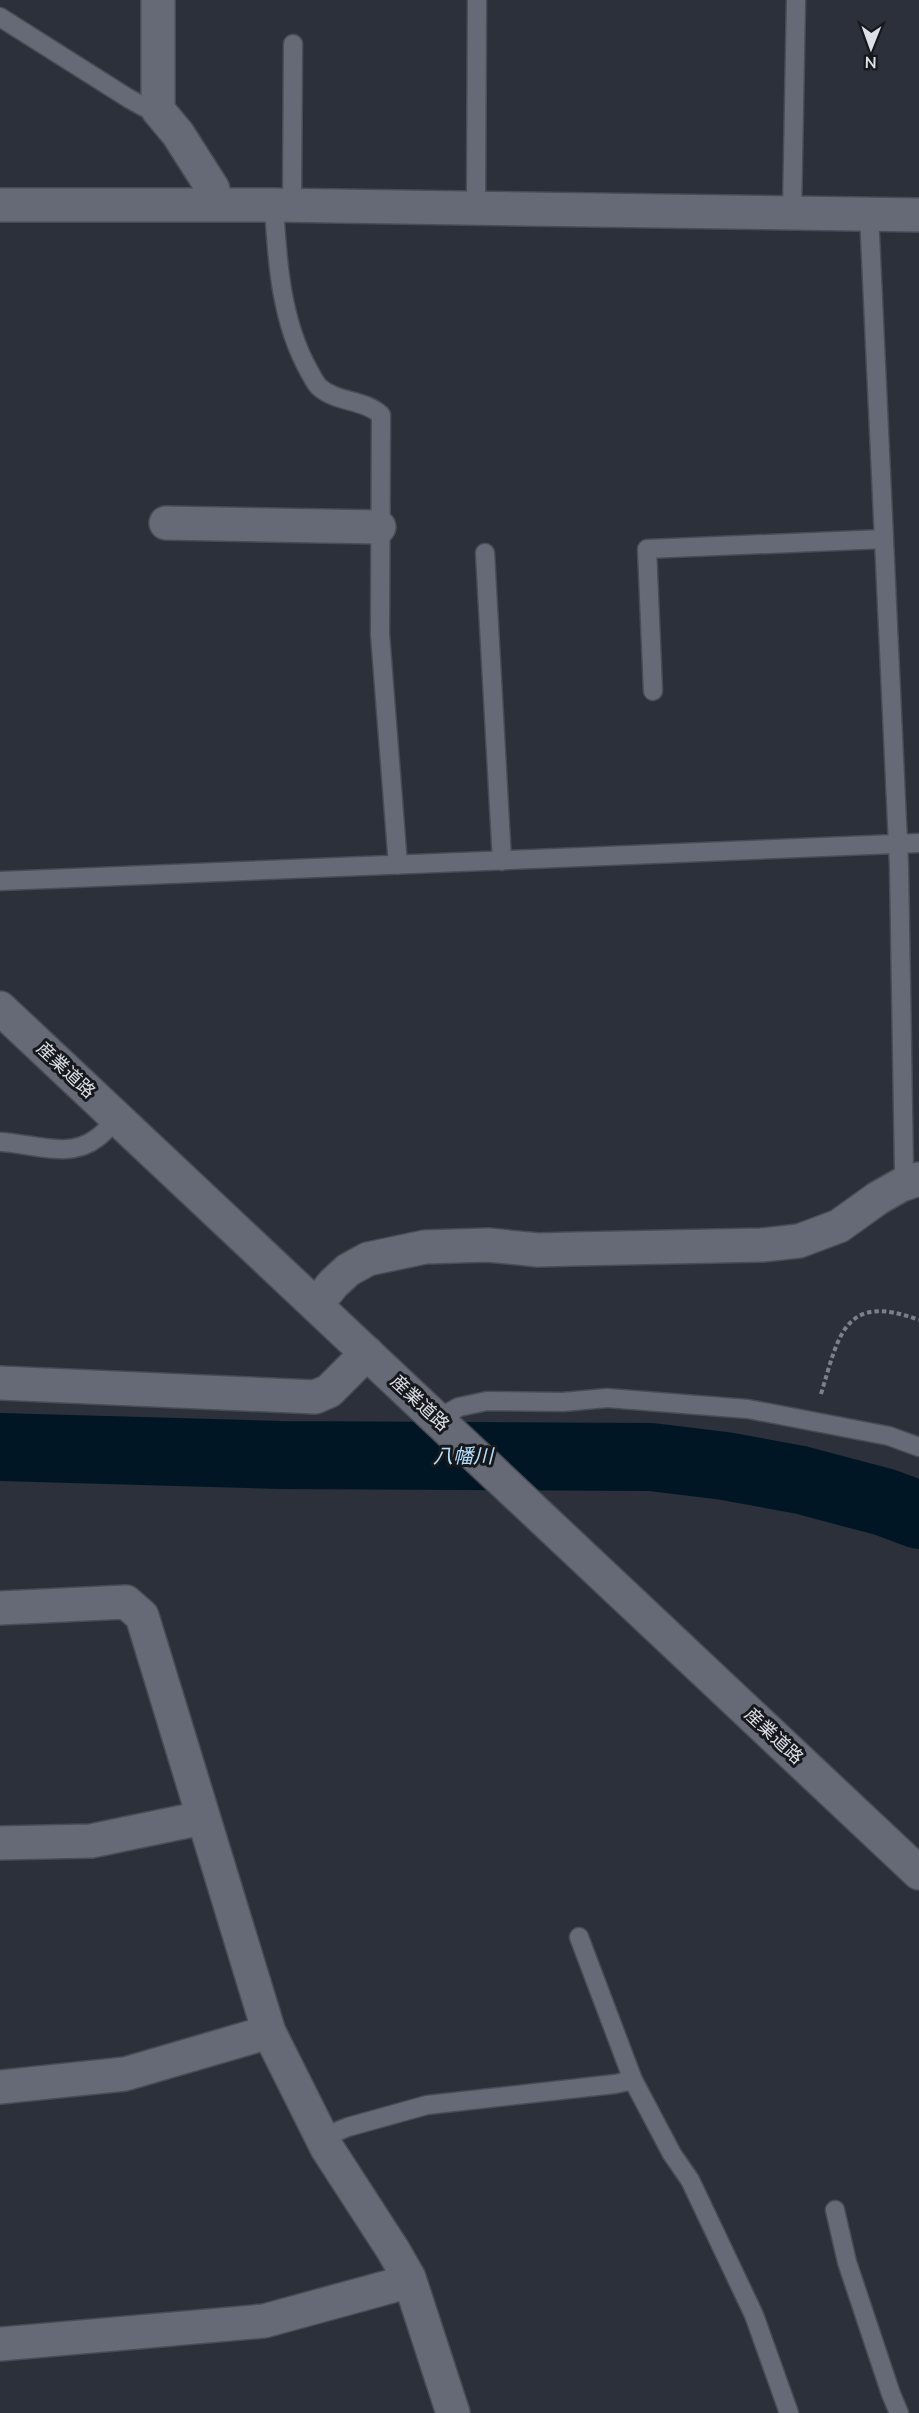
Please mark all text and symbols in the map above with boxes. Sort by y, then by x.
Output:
north arrow [841,18,901,78]
text: N [865,51,877,73]
street label: 産業道路 [31,1037,101,1103]
street label: 産業道路 [385,1370,455,1436]
water label: 八幡川 [433,1443,495,1470]
street label: 産業道路 [739,1703,809,1769]

